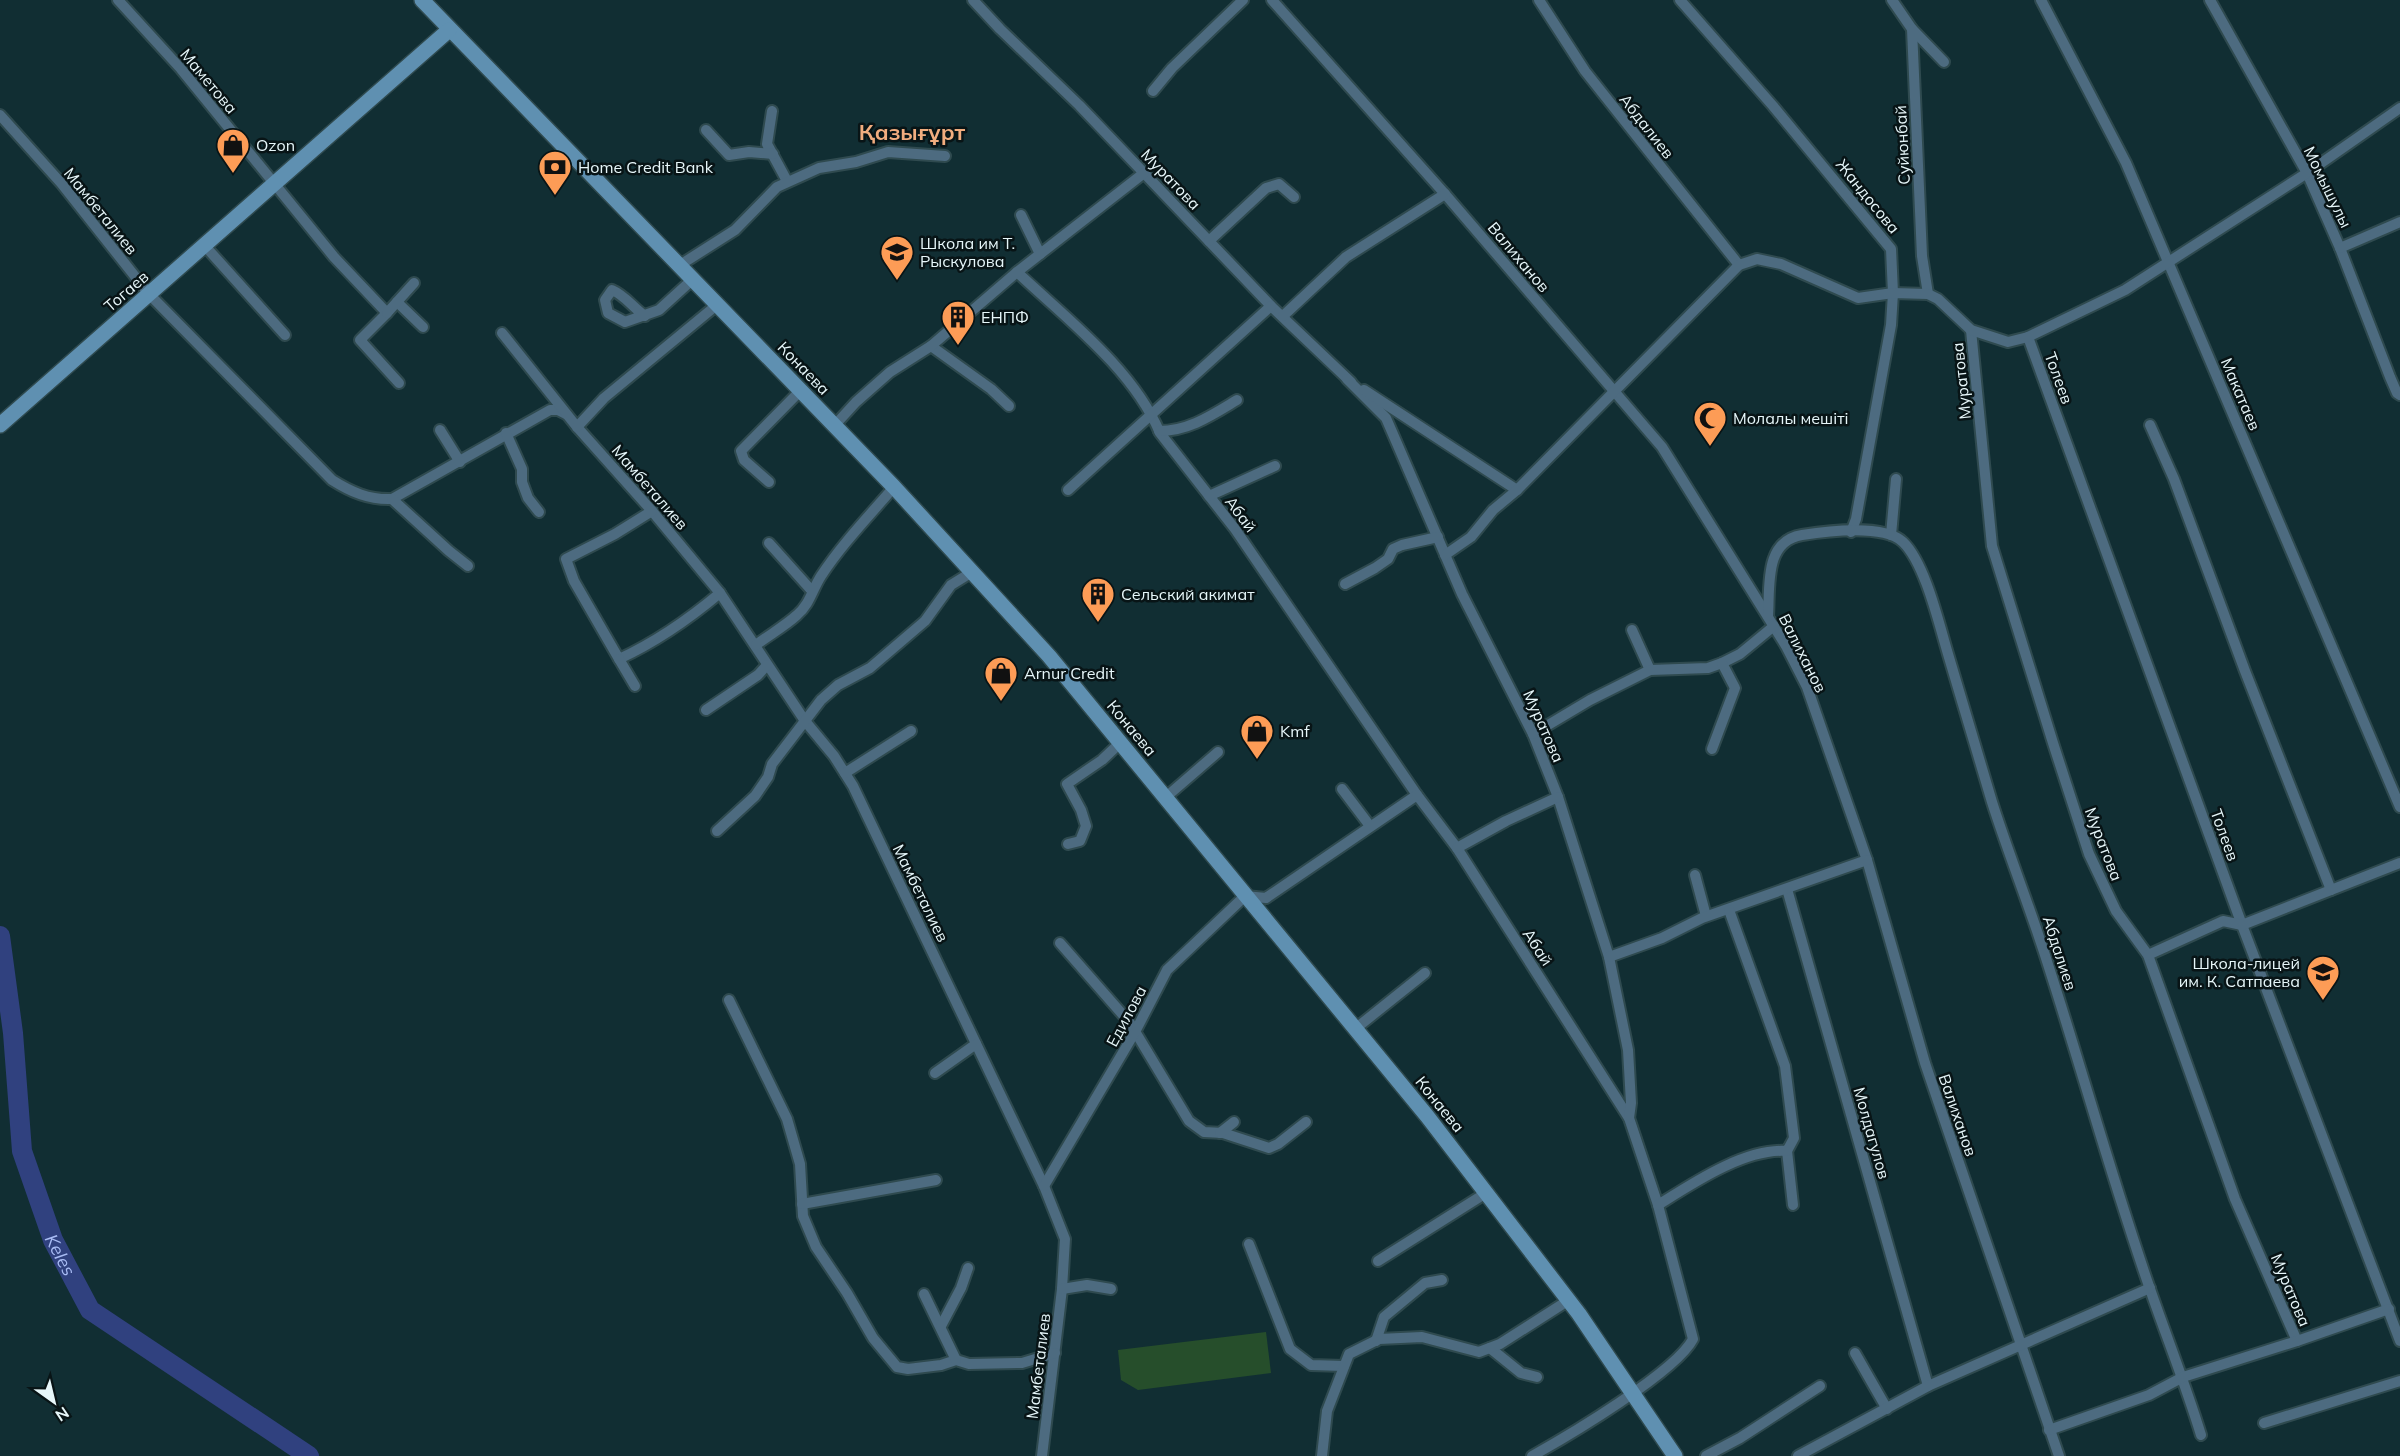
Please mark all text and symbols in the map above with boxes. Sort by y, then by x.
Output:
street label: Маметова [176,45,242,117]
street label: Абдалиев [1615,90,1679,163]
street label: Суйюнбай [1890,105,1914,185]
district label: Қазығұрт [859,118,966,146]
shop icon: Ozon [215,127,251,174]
place label: Ozon [256,135,295,155]
street label: Момышулы [2300,143,2356,231]
street label: Муратова [1137,144,1205,214]
bank icon: Home Credit Bank [537,149,573,196]
street label: Жандосова [1832,155,1904,237]
place label: Home Credit Bank [578,157,714,177]
street label: Мамбеталиев [60,163,142,259]
street label: Валиханов [1484,218,1554,296]
place label: Школа им Т. Рыскулова [920,233,1015,271]
school or university icon: Школа им Т. Рыскулова [879,234,915,281]
street label: Тогаев [100,266,152,316]
building icon: ЕНПФ [940,299,976,346]
place label: ЕНПФ [981,307,1029,327]
street label: Конаева [774,337,834,399]
street label: Муратова [1947,342,1975,420]
street label: Толеев [2040,349,2078,407]
street label: Макатаев [2217,355,2265,433]
mosque icon: Молалы мешіті [1692,400,1728,447]
place label: Молалы мешіті [1733,408,1848,428]
street label: Мамбеталиев [608,440,692,534]
street label: Абай [1221,492,1261,536]
building icon: Сельский акимат [1080,576,1116,623]
place label: Сельский акимат [1121,584,1255,604]
street label: Валиханов [1775,610,1831,696]
shop icon: Arnur Credit [983,655,1019,702]
place label: Arnur Credit [1024,663,1115,683]
street label: Муратова [1519,687,1569,765]
street label: Конаева [1103,696,1161,760]
shop icon: Kmf [1239,713,1275,760]
place label: Kmf [1280,721,1310,741]
street label: Муратова [2081,804,2127,884]
street label: Толеев [2206,806,2244,864]
street label: Мамбеталиев [889,841,953,945]
street label: Абдалиев [2039,913,2081,993]
street label: Абай [1519,925,1557,969]
place label: Школа-лицей им. К. Сатпаева [2179,953,2300,991]
school or university icon: Школа-лицей им. К. Сатпаева [2305,954,2341,1001]
street label: Едилова [1102,982,1150,1050]
street label: Валиханов [1935,1071,1981,1159]
street label: Конаева [1411,1072,1469,1136]
street label: Молдагулов [1849,1085,1895,1181]
water label: Keles [40,1230,81,1280]
street label: Муратова [2267,1251,2315,1329]
street label: Мамбеталиев [1022,1312,1054,1420]
north arrow [24,1372,84,1432]
text: N [52,1403,73,1426]

